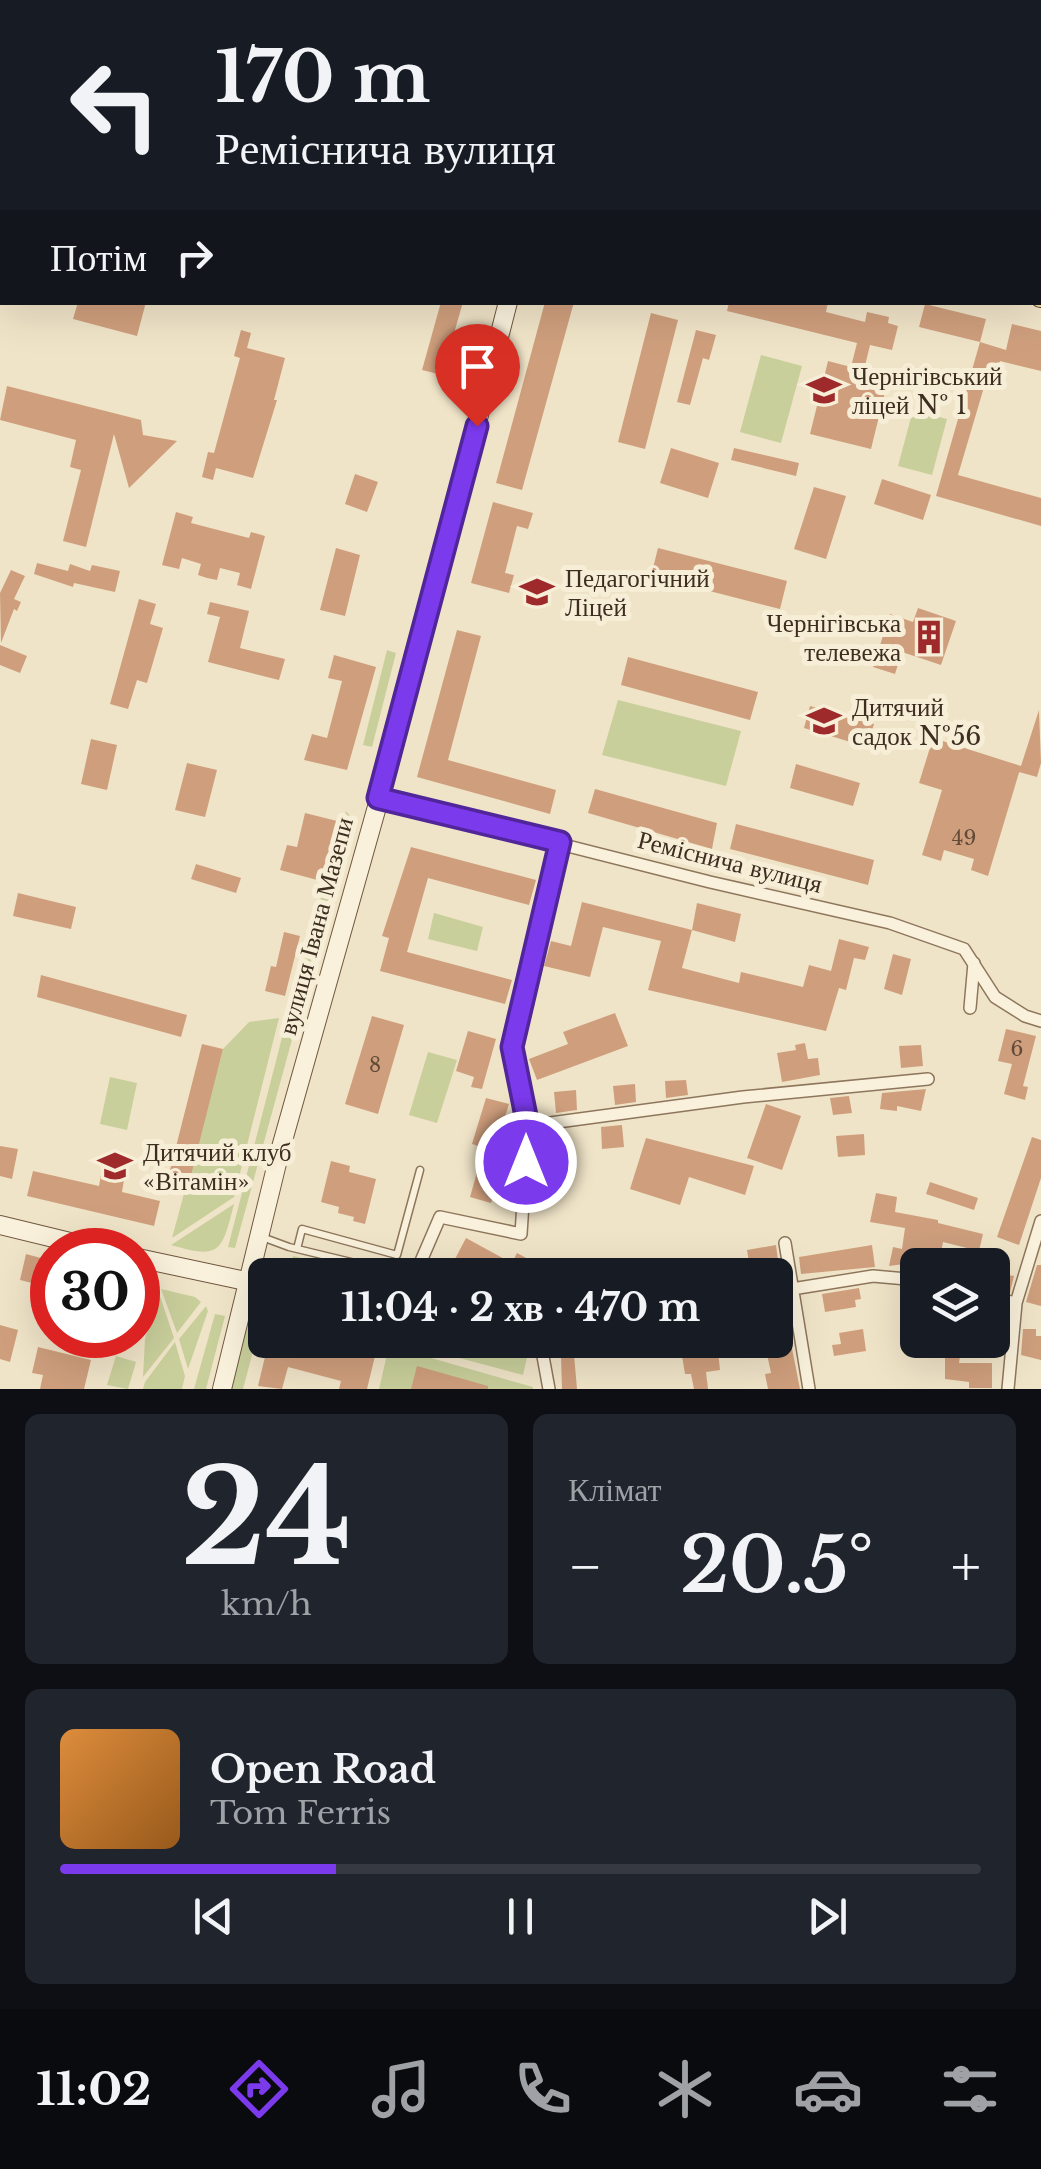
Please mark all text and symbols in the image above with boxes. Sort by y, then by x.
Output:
text: 170 m [215,34,431,121]
icon: left [50,40,180,170]
text: Реміснича вулиця [215,120,556,176]
icon: right [167,230,222,285]
text: Потім [50,234,147,281]
pin [435,324,520,427]
icon: arrive [450,339,505,394]
place label: Чернігівський ліцей № 1 [852,361,1002,421]
school or university icon: Чернігівський ліцей № 1 [805,371,843,409]
place label: Педагогічний Ліцей [565,563,710,623]
school or university icon: Педагогічний Ліцей [518,573,556,611]
place label: Чернігівська телевежа [767,608,901,668]
building icon: Чернігівська телевежа [910,618,948,656]
place label: Дитячий садок №56 [852,692,981,752]
school or university icon: Дитячий садок №56 [805,702,843,740]
street label: вулиця Івана Мазепи [272,814,360,1038]
street label: Реміснича вулиця [634,824,826,900]
house number: 49 [952,826,976,850]
house number: 6 [1011,1037,1023,1061]
house number: 8 [369,1053,381,1077]
position arrow [474,1110,578,1214]
place label: Дитячий клуб «Вітамін» [143,1137,292,1197]
school or university icon: Дитячий клуб «Вітамін» [96,1147,134,1185]
speed limit sign: 30 [30,1228,160,1358]
map controls [900,1248,1010,1358]
button: layers [900,1248,1010,1358]
text: 11:04 · 2 хв · 470 m [341,1284,700,1331]
text: 24 [181,1438,352,1599]
text: Клімат [568,1470,662,1510]
text: 20.5° [680,1519,873,1612]
text: − [568,1533,603,1601]
text: + [951,1533,981,1601]
text: km/h [221,1584,312,1624]
text: Open Road [210,1746,436,1793]
text: Tom Ferris [210,1793,391,1833]
icon: previous [186,1889,241,1944]
icon: pause [493,1889,548,1944]
icon: next [800,1889,855,1944]
icon: directions [224,2054,294,2124]
icon: music [366,2054,436,2124]
icon: phone [508,2054,578,2124]
icon: climate [650,2054,720,2124]
icon: car [793,2054,863,2124]
icon: filters [935,2054,1005,2124]
text: 11:02 [36,2061,151,2117]

